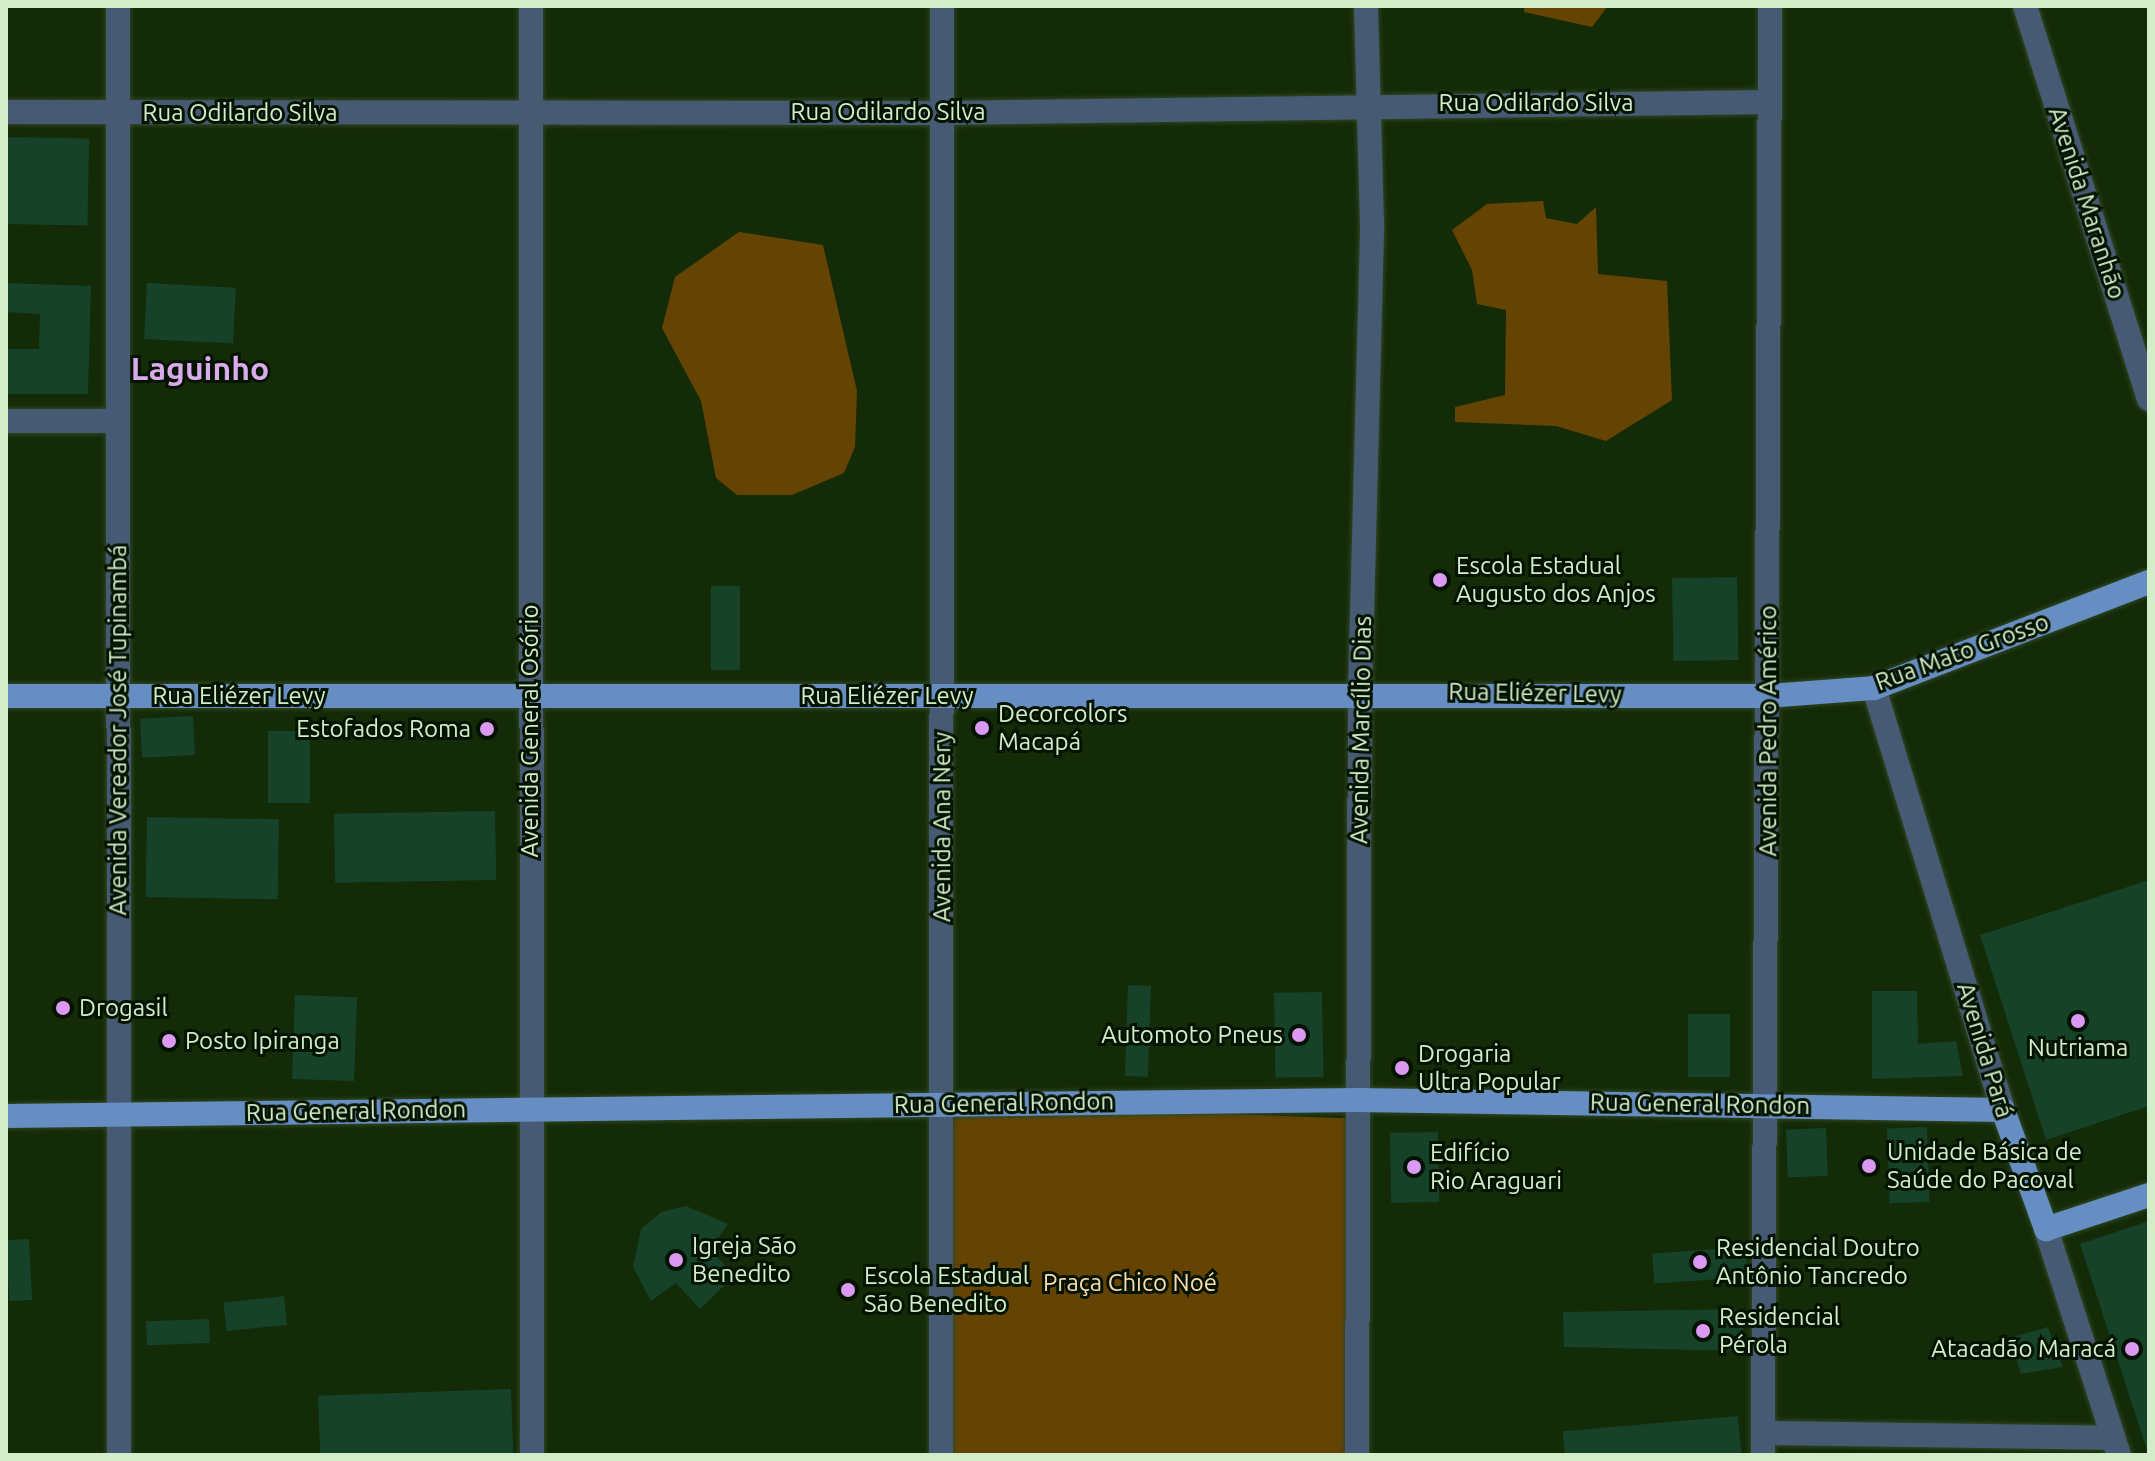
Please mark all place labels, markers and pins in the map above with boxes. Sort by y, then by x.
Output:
place label: Escola Estadual Augusto dos Anjos [1456,552,1656,608]
marker: Escola Estadual Augusto dos Anjos [1431,571,1449,589]
place label: Decorcolors Macapá [998,700,1127,756]
place label: Estofados Roma [296,715,471,743]
marker: Decorcolors Macapá [973,719,991,737]
marker: Estofados Roma [478,720,496,738]
place label: Drogasil [79,994,168,1022]
marker: Drogasil [54,999,72,1017]
marker: Nutriama [2069,1012,2087,1030]
place label: Automoto Pneus [1101,1021,1283,1049]
marker: Automoto Pneus [1290,1026,1308,1044]
place label: Posto Ipiranga [185,1027,340,1055]
marker: Posto Ipiranga [160,1032,178,1050]
place label: Nutriama [2028,1034,2128,1062]
place label: Drogaria Ultra Popular [1418,1040,1561,1096]
marker: Drogaria Ultra Popular [1393,1059,1411,1077]
place label: Unidade Básica de Saúde do Pacoval [1887,1138,2082,1194]
place label: Edifício Rio Araguari [1430,1139,1562,1195]
marker: Unidade Básica de Saúde do Pacoval [1858,1155,1880,1177]
marker: Edifício Rio Araguari [1405,1158,1423,1176]
place label: Igreja São Benedito [692,1232,797,1288]
place label: Residencial Doutro Antônio Tancredo [1716,1234,1920,1290]
marker: Igreja São Benedito [667,1251,685,1269]
marker: Residencial Doutro Antônio Tancredo [1691,1253,1709,1271]
place label: Escola Estadual São Benedito [864,1262,1029,1318]
marker: Escola Estadual São Benedito [839,1281,857,1299]
place label: Residencial Pérola [1719,1303,1840,1359]
marker: Residencial Pérola [1694,1322,1712,1340]
place label: Atacadão Maracá [1931,1335,2116,1363]
marker: Atacadão Maracá [2123,1340,2141,1358]

